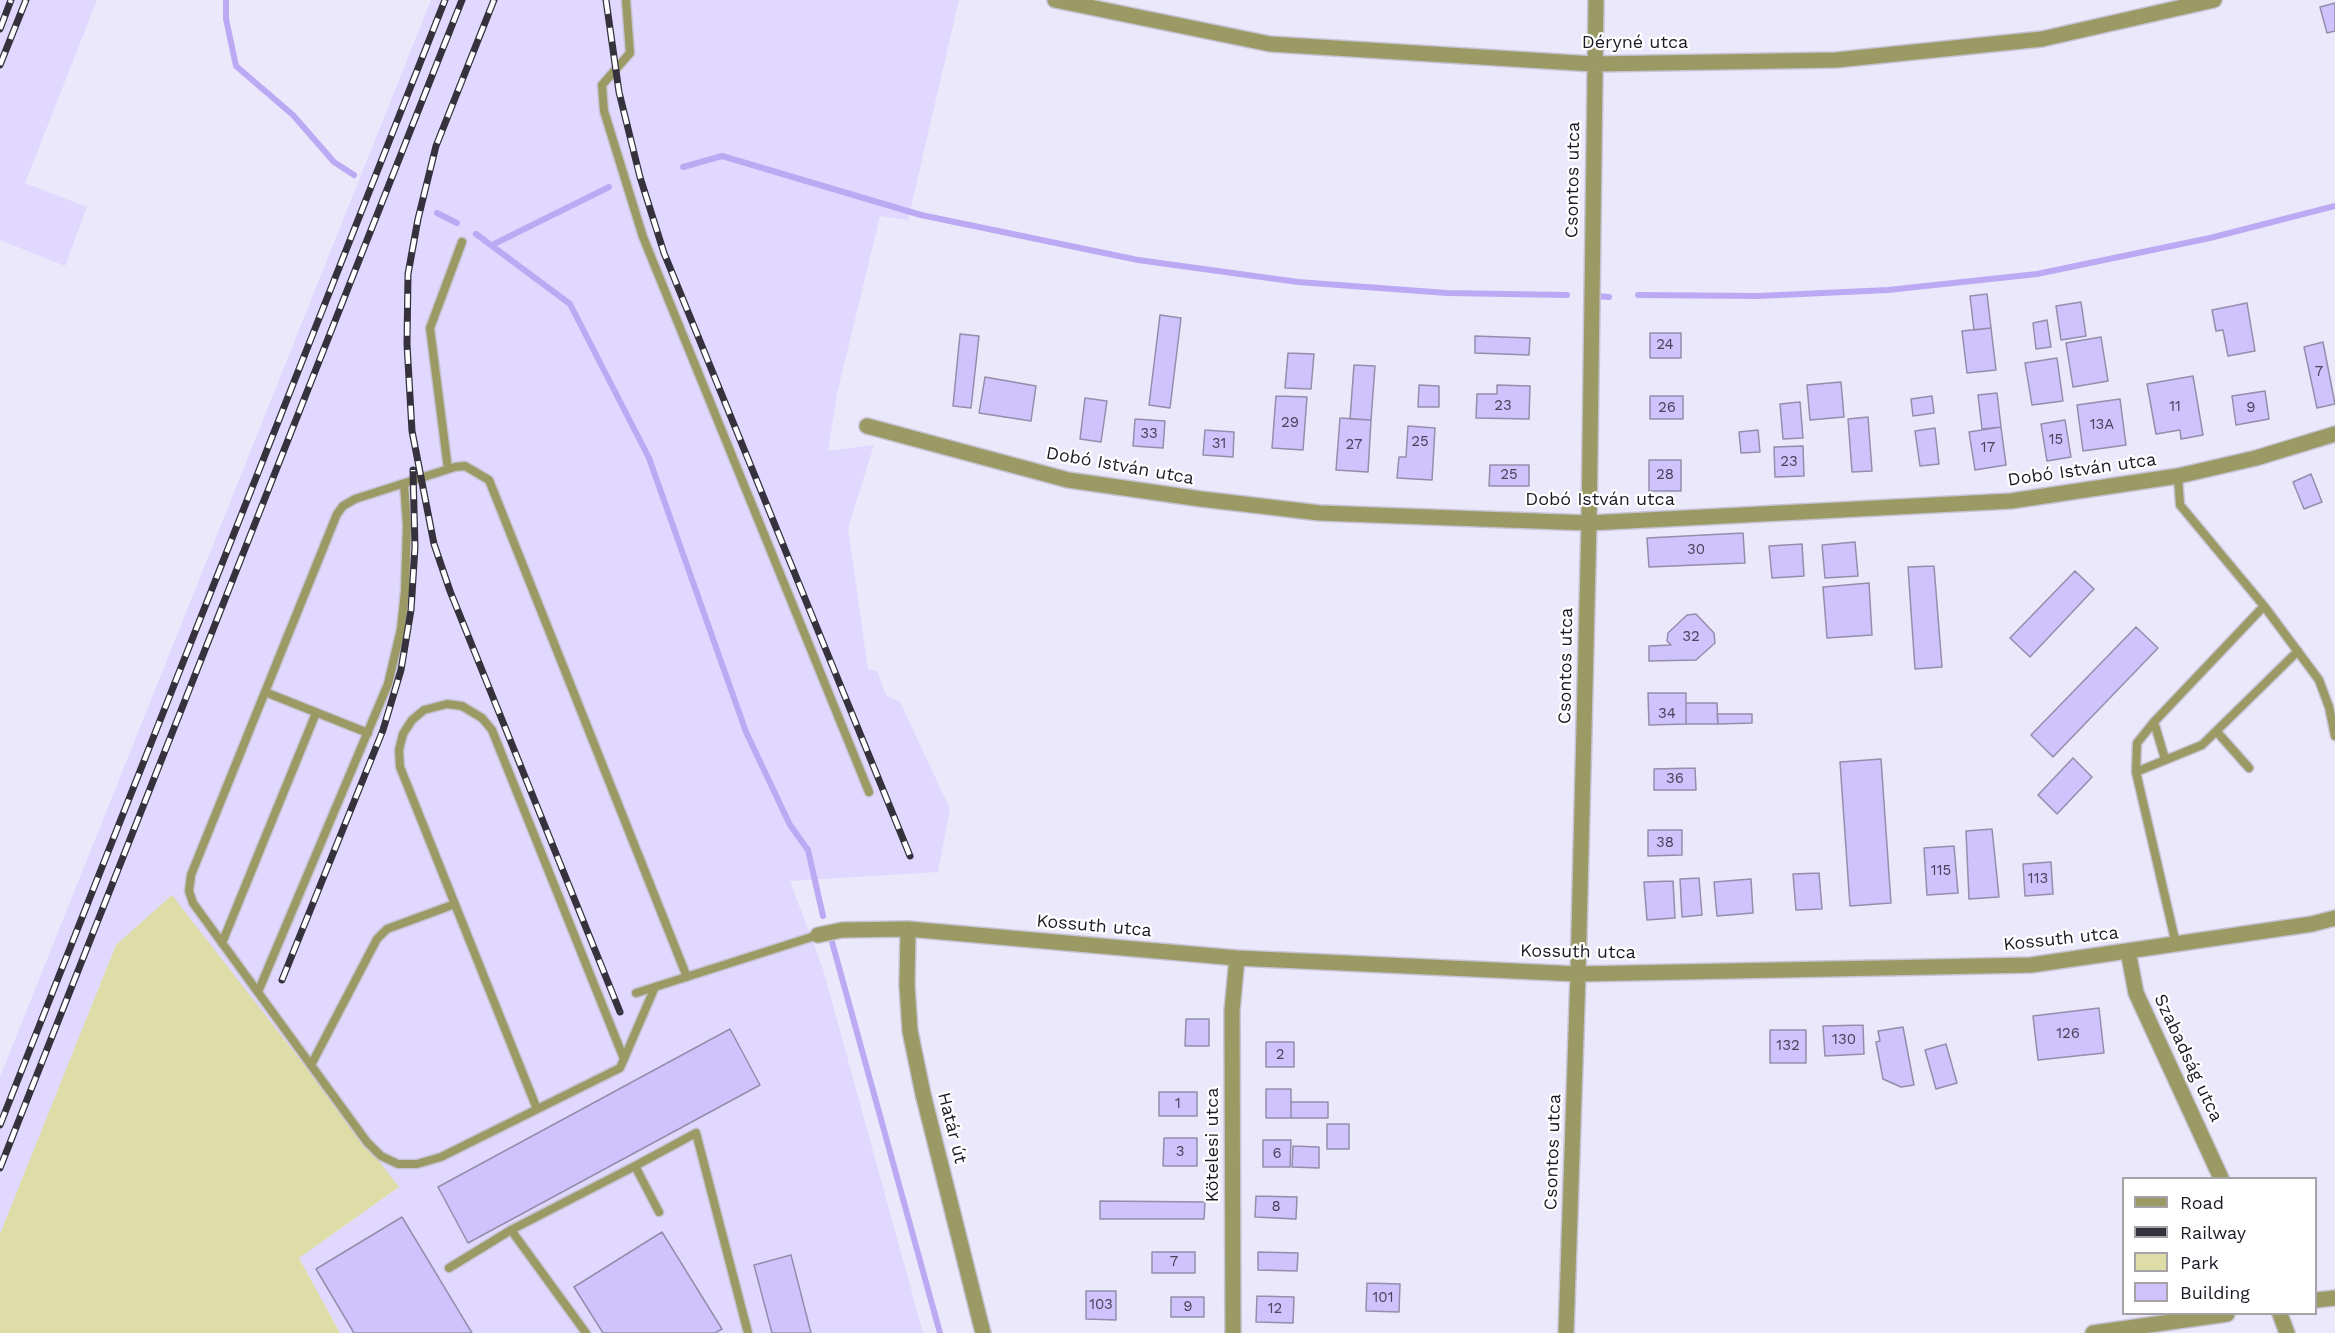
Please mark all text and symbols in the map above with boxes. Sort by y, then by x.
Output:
street label: Déryné utca [1582,32,1688,54]
street label: Csontos utca [1561,122,1585,238]
house number: 24 [1656,336,1674,354]
house number: 7 [2315,363,2323,381]
house number: 23 [1494,397,1512,415]
house number: 11 [2169,398,2181,416]
house number: 26 [1658,399,1676,417]
house number: 9 [2246,399,2256,417]
house number: 29 [1281,414,1299,432]
house number: 13A [2090,416,2114,434]
house number: 33 [1140,425,1158,443]
house number: 15 [2049,431,2063,449]
house number: 25 [1411,433,1429,451]
house number: 31 [1212,435,1226,453]
house number: 27 [1346,436,1362,454]
house number: 17 [1981,439,1995,457]
street label: Dobó István utca [1044,442,1196,490]
street label: Dobó István utca [2006,449,2158,491]
house number: 23 [1780,453,1798,471]
house number: 25 [1500,466,1518,484]
house number: 28 [1656,466,1674,484]
street label: Dobó István utca [1525,489,1675,511]
house number: 30 [1687,541,1705,559]
street label: Csontos utca [1554,608,1578,724]
house number: 32 [1682,628,1700,646]
house number: 34 [1658,705,1676,723]
house number: 36 [1666,770,1684,788]
house number: 38 [1656,834,1674,852]
house number: 115 [1931,862,1951,880]
house number: 113 [2028,870,2048,888]
street label: Kossuth utca [1035,910,1153,942]
street label: Kossuth utca [2002,922,2120,956]
street label: Kossuth utca [1520,940,1636,964]
street label: Szabadság utca [2149,991,2227,1125]
house number: 126 [2056,1025,2080,1043]
house number: 130 [1832,1031,1856,1049]
house number: 132 [1776,1037,1800,1055]
house number: 2 [1276,1046,1284,1064]
street label: Kötelesi utca [1202,1088,1224,1202]
street label: Határ út [933,1090,971,1166]
street label: Csontos utca [1540,1093,1566,1211]
house number: 1 [1175,1095,1181,1113]
house number: 3 [1176,1143,1184,1161]
house number: 6 [1272,1145,1282,1163]
legend [2122,1177,2317,1315]
text: Road [2180,1192,2224,1213]
house number: 8 [1271,1198,1281,1216]
text: Railway [2180,1222,2246,1243]
text: Park [2180,1252,2219,1273]
house number: 7 [1170,1253,1178,1271]
text: Building [2180,1282,2250,1303]
house number: 101 [1372,1289,1394,1307]
house number: 103 [1089,1296,1113,1314]
house number: 9 [1183,1298,1193,1316]
house number: 12 [1268,1300,1282,1318]

